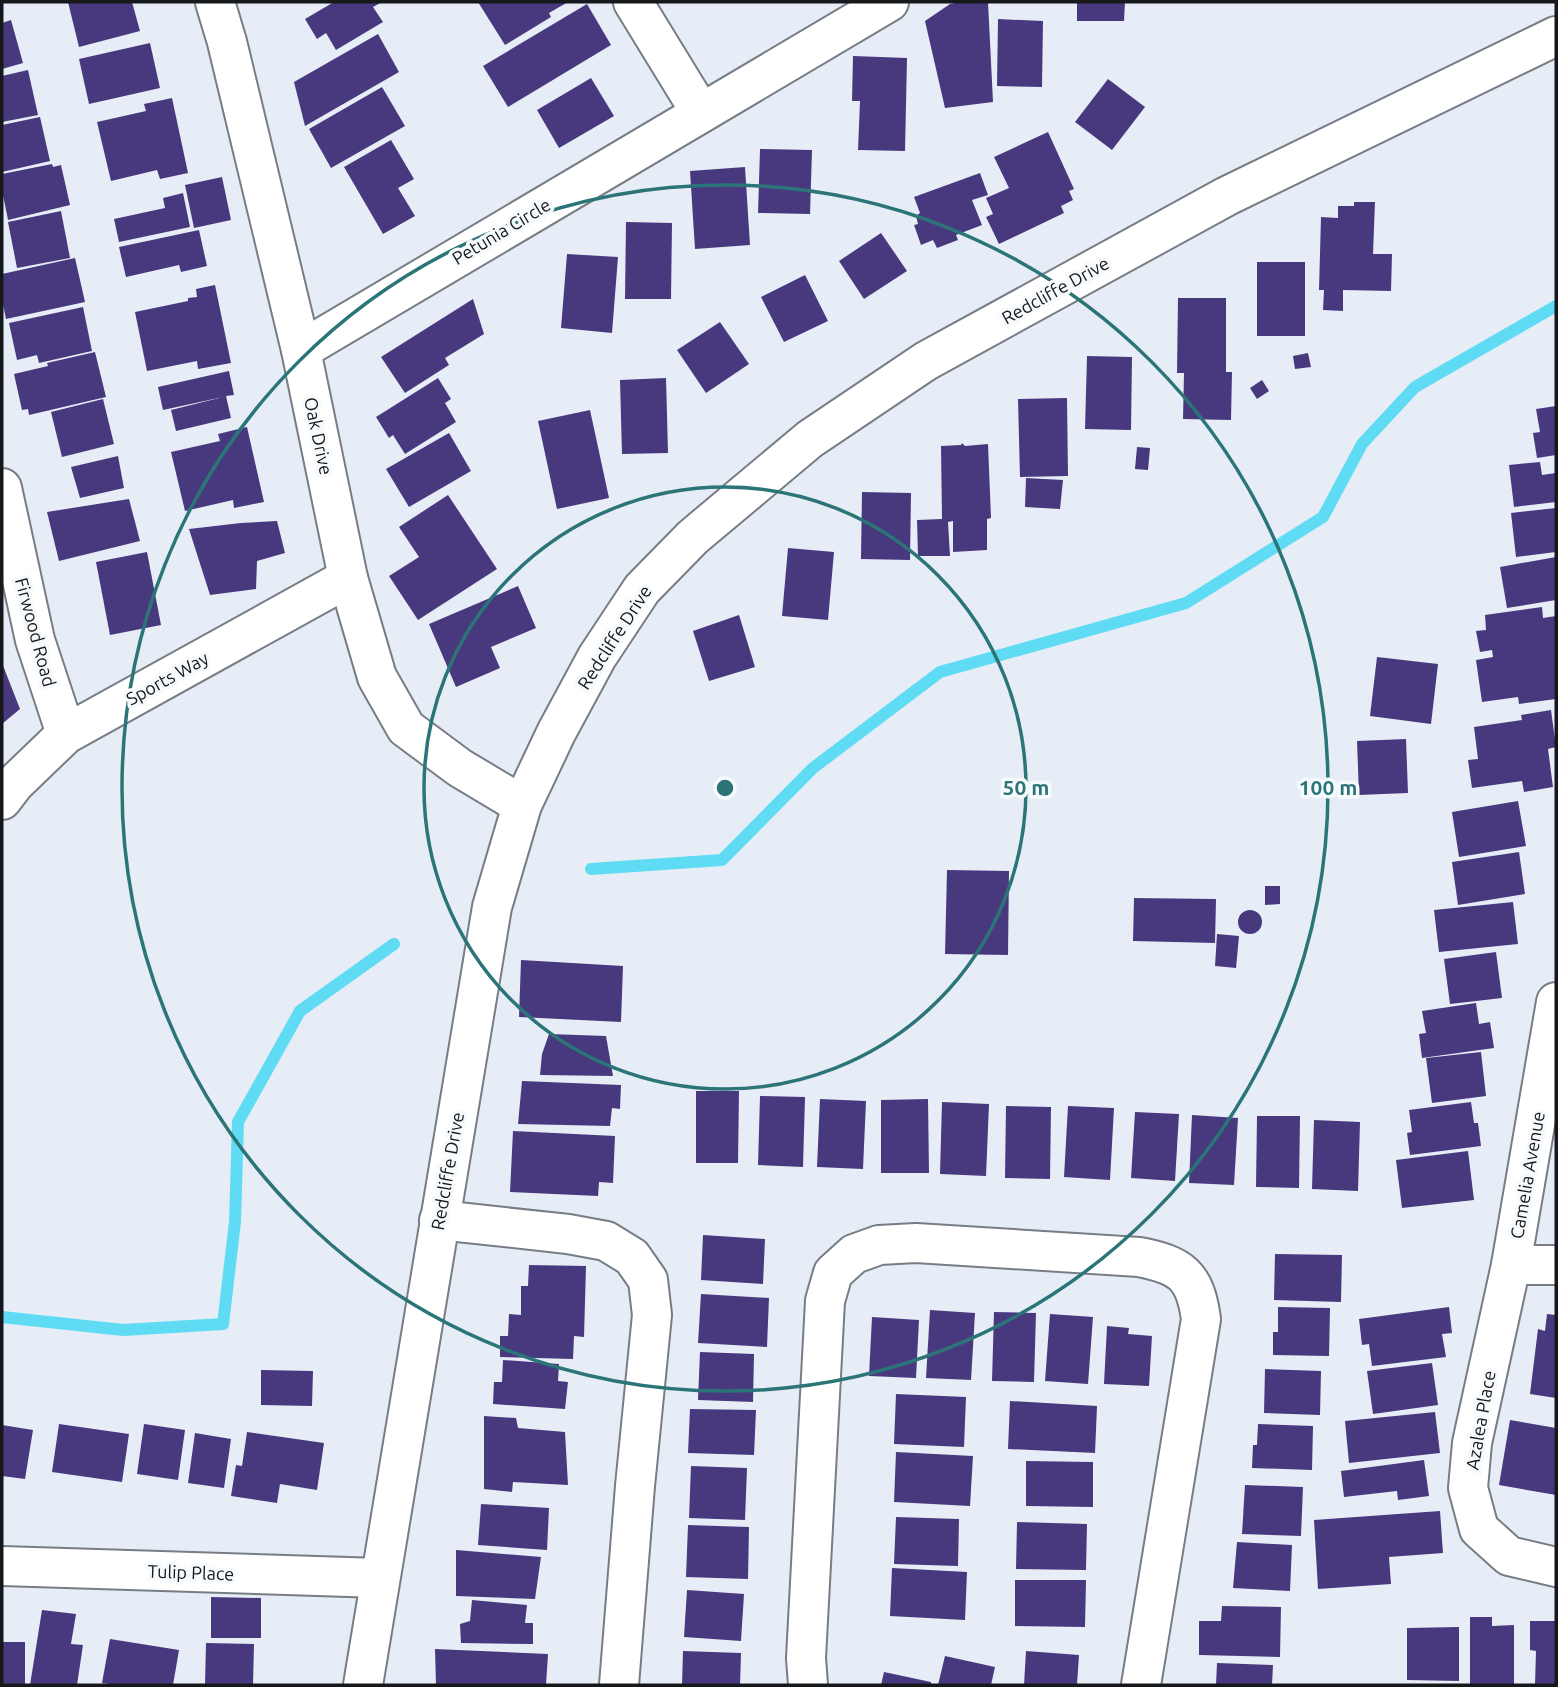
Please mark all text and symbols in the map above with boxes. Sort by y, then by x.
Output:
street label: Petunia Circle [448,194,554,268]
street label: Redcliffe Drive [998,252,1112,328]
street label: Oak Drive [301,395,337,477]
street label: Firwood Road [12,575,60,689]
street label: Redcliffe Drive [573,581,655,693]
street label: Sports Way [123,647,212,709]
text: 50 m [1003,775,1049,799]
text: 100 m [1299,775,1357,799]
centre of rings [713,776,737,800]
street label: Redcliffe Drive [427,1110,467,1232]
street label: Camelia Avenue [1506,1110,1548,1240]
street label: Azalea Place [1461,1369,1499,1471]
street label: Tulip Place [147,1560,235,1584]

